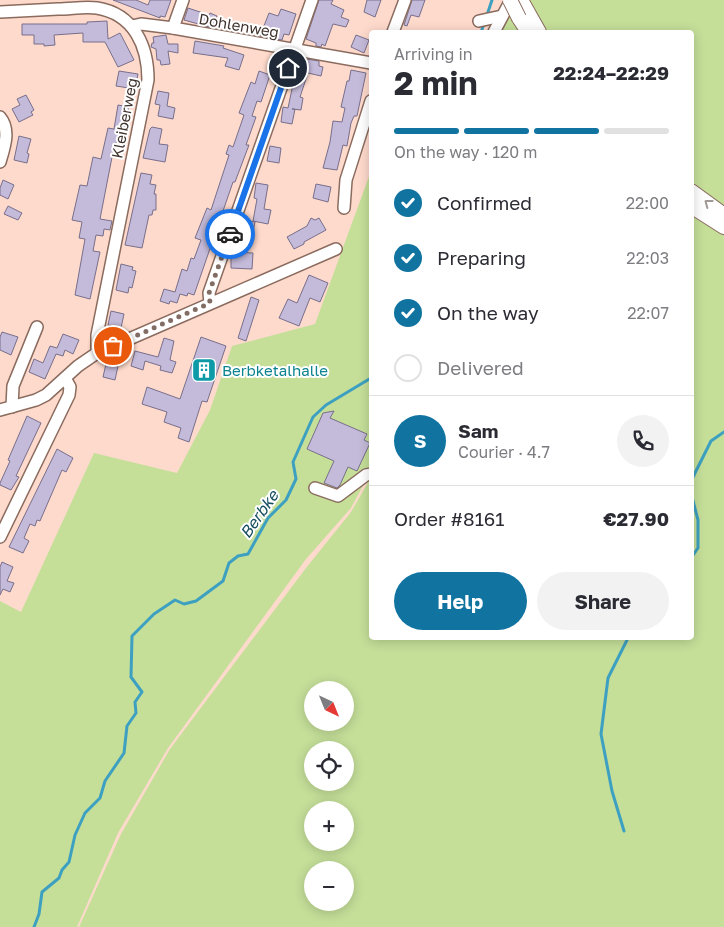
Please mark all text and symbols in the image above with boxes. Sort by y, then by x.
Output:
street label: Dohlenweg [198,9,280,41]
text: Arriving in [394,44,473,64]
pin [267,47,309,89]
icon: home [274,54,302,82]
text: 22:24–22:29 [553,61,669,84]
text: 2 min [394,64,478,102]
street label: Kleiberweg [107,76,141,160]
text: On the way · 120 m [394,142,537,162]
icon: check [394,189,422,217]
text: Confirmed [437,191,532,214]
text: 22:00 [626,193,669,213]
one-way arrow [704,200,714,209]
courier [205,209,255,259]
icon: car [216,220,244,248]
icon: check [394,244,422,272]
text: Preparing [437,246,526,269]
text: 22:03 [626,248,669,268]
icon: check [394,299,422,327]
text: On the way [437,301,539,324]
text: 22:07 [627,303,669,323]
pin [92,325,134,367]
icon: bag [99,332,127,360]
text: Delivered [437,356,524,379]
building icon: Berbketalhalle [191,357,217,383]
place label: Berbketalhalle [222,361,328,379]
button: phone [617,415,669,467]
text: Sam [458,419,498,442]
text: S [414,429,426,452]
text: Courier · 4.7 [458,442,550,462]
water label: Berbke [235,485,284,542]
text: Order #8161 [394,507,505,530]
text: €27.90 [603,507,669,530]
button: Help [394,572,527,630]
button: Share [537,572,669,630]
north arrow [304,681,354,731]
map controls [304,681,354,911]
button: locate [304,741,354,791]
button: + [304,801,354,851]
button: − [304,861,354,911]

